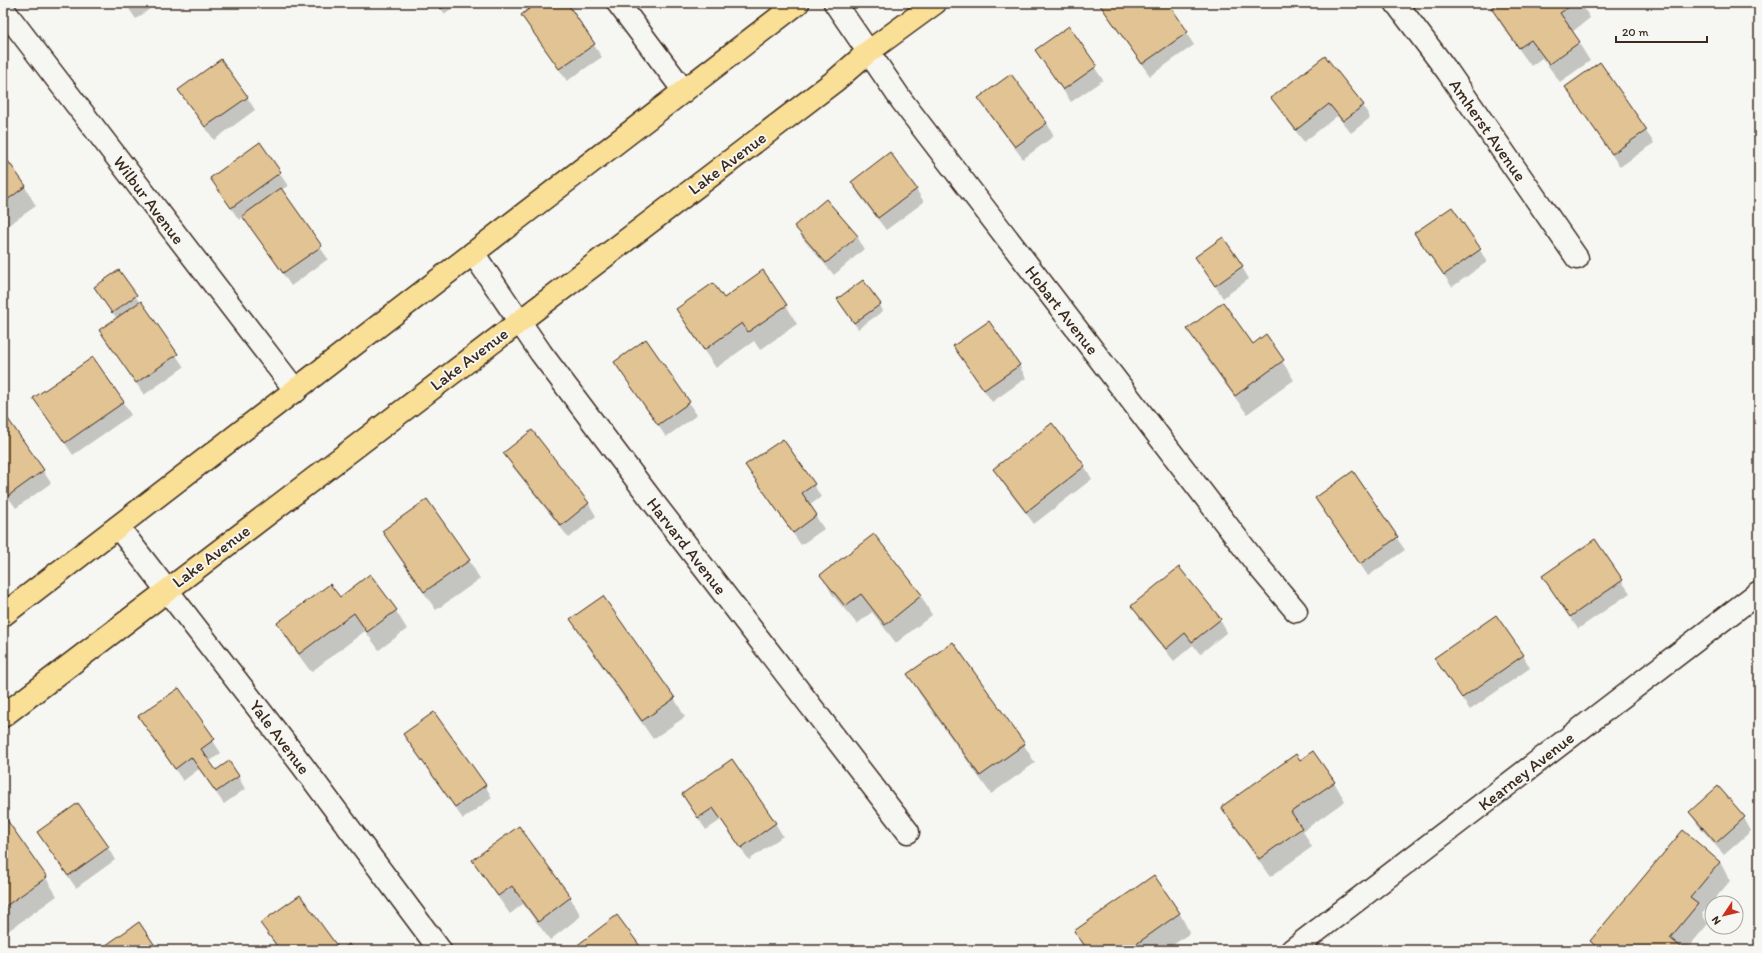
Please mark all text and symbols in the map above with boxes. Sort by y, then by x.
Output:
scale bar [1616,18,1707,44]
text: 20 m [1622,25,1649,39]
street label: Amherst Avenue [1445,75,1531,185]
street label: Lake Avenue [684,127,770,199]
street label: Wilbur Avenue [109,152,189,248]
street label: Hobart Avenue [1021,261,1103,359]
street label: Lake Avenue [426,323,512,395]
street label: Harvard Avenue [643,493,731,599]
street label: Lake Avenue [168,520,254,592]
street label: Yale Avenue [245,696,315,778]
street label: Kearney Avenue [1474,727,1578,815]
north arrow [1704,895,1744,935]
text: N [1709,914,1724,927]

